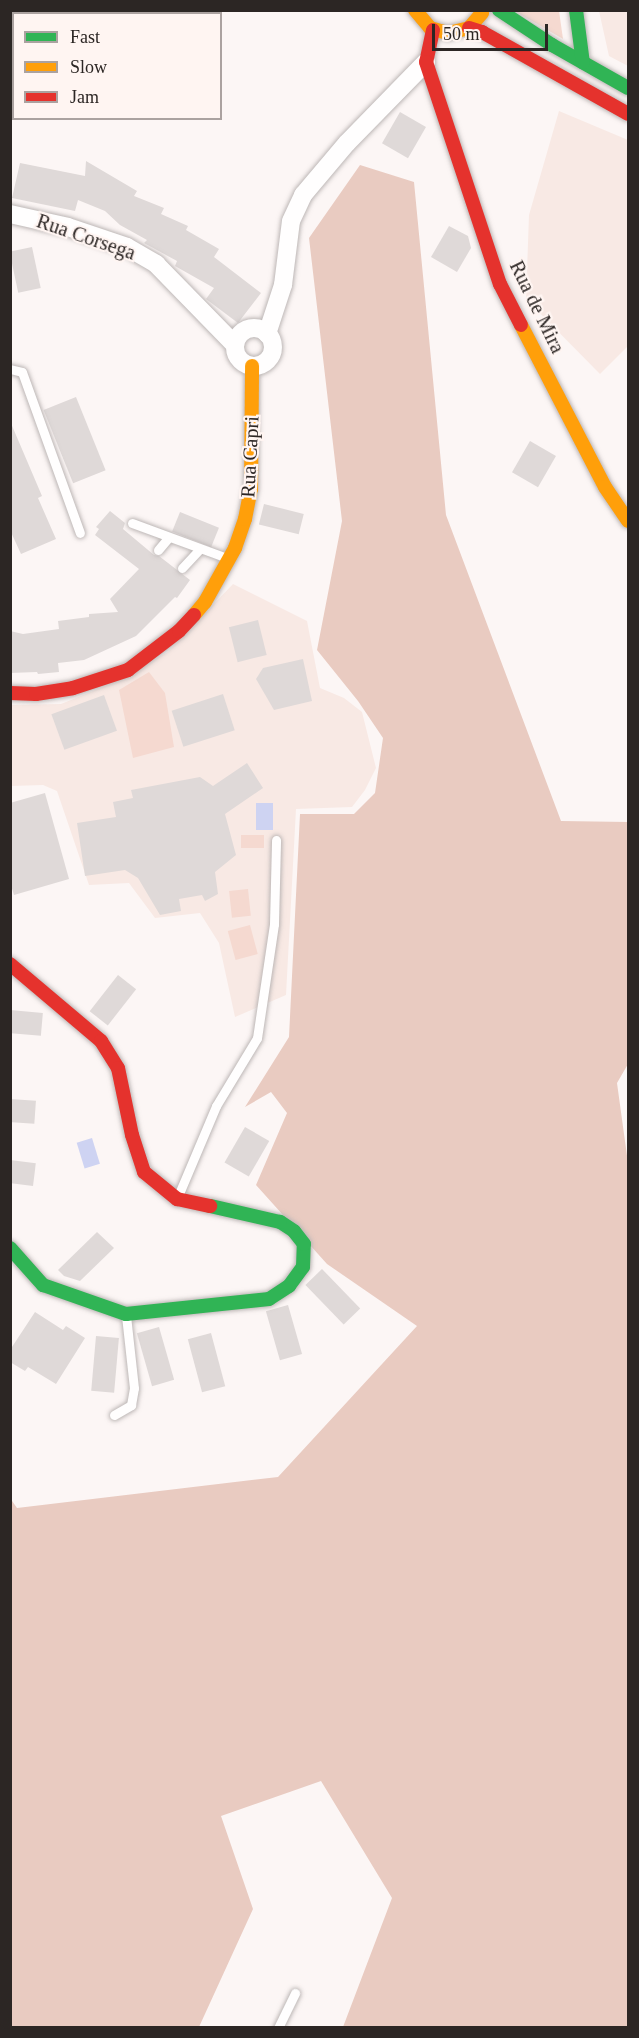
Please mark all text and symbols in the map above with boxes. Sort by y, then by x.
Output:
legend [12,12,222,120]
scale bar [435,12,550,50]
text: 50 m [443,24,480,44]
text: Fast [70,27,100,47]
text: Slow [70,57,107,77]
text: Jam [70,87,99,107]
street label: Rua Corsega [34,209,138,265]
street label: Rua de Mira [504,257,570,357]
street label: Rua Capri [236,416,264,498]

